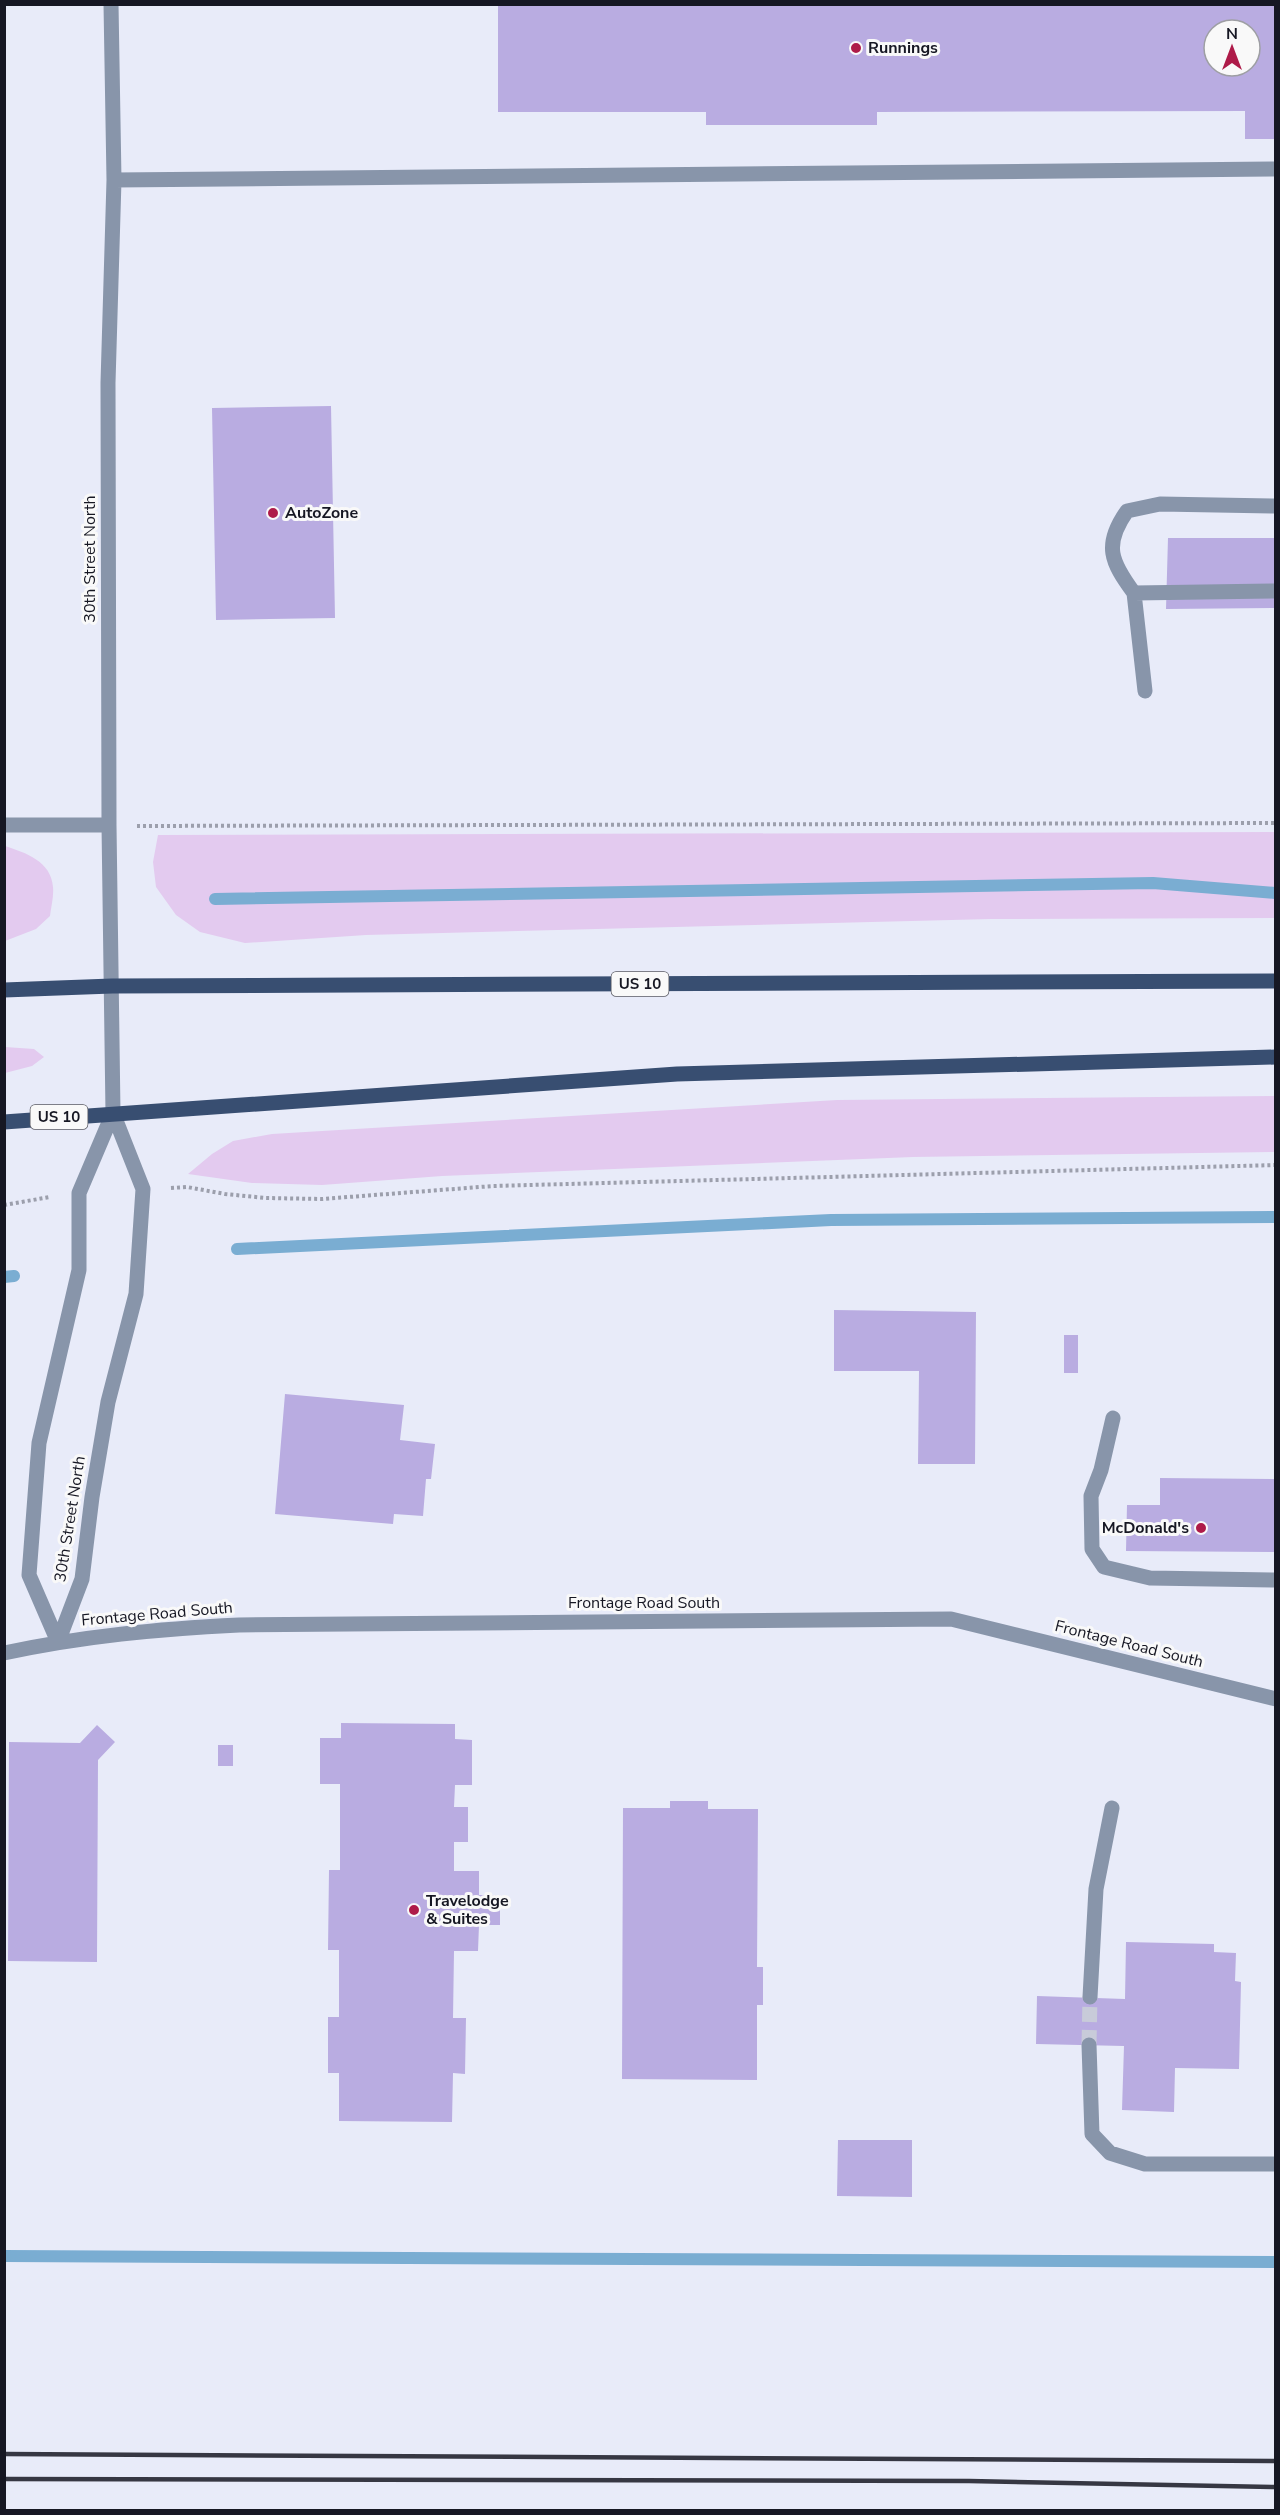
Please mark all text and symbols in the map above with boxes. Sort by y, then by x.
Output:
north arrow [1202,18,1262,78]
text: N [1226,23,1238,45]
place label: Runnings [868,37,938,59]
marker: Runnings [849,41,863,55]
street label: 30th Street North [79,495,101,623]
place label: AutoZone [285,502,358,524]
marker: AutoZone [266,506,280,520]
road number: US 10 [612,972,668,996]
road number: US 10 [31,1105,88,1129]
street label: 30th Street North [49,1454,91,1584]
place label: McDonald's [1102,1517,1189,1539]
marker: McDonald's [1194,1521,1208,1535]
street label: Frontage Road South [568,1592,720,1614]
street label: Frontage Road South [80,1596,234,1632]
street label: Frontage Road South [1053,1615,1205,1673]
place label: Travelodge & Suites [426,1890,509,1930]
marker: Travelodge & Suites [407,1903,421,1917]

